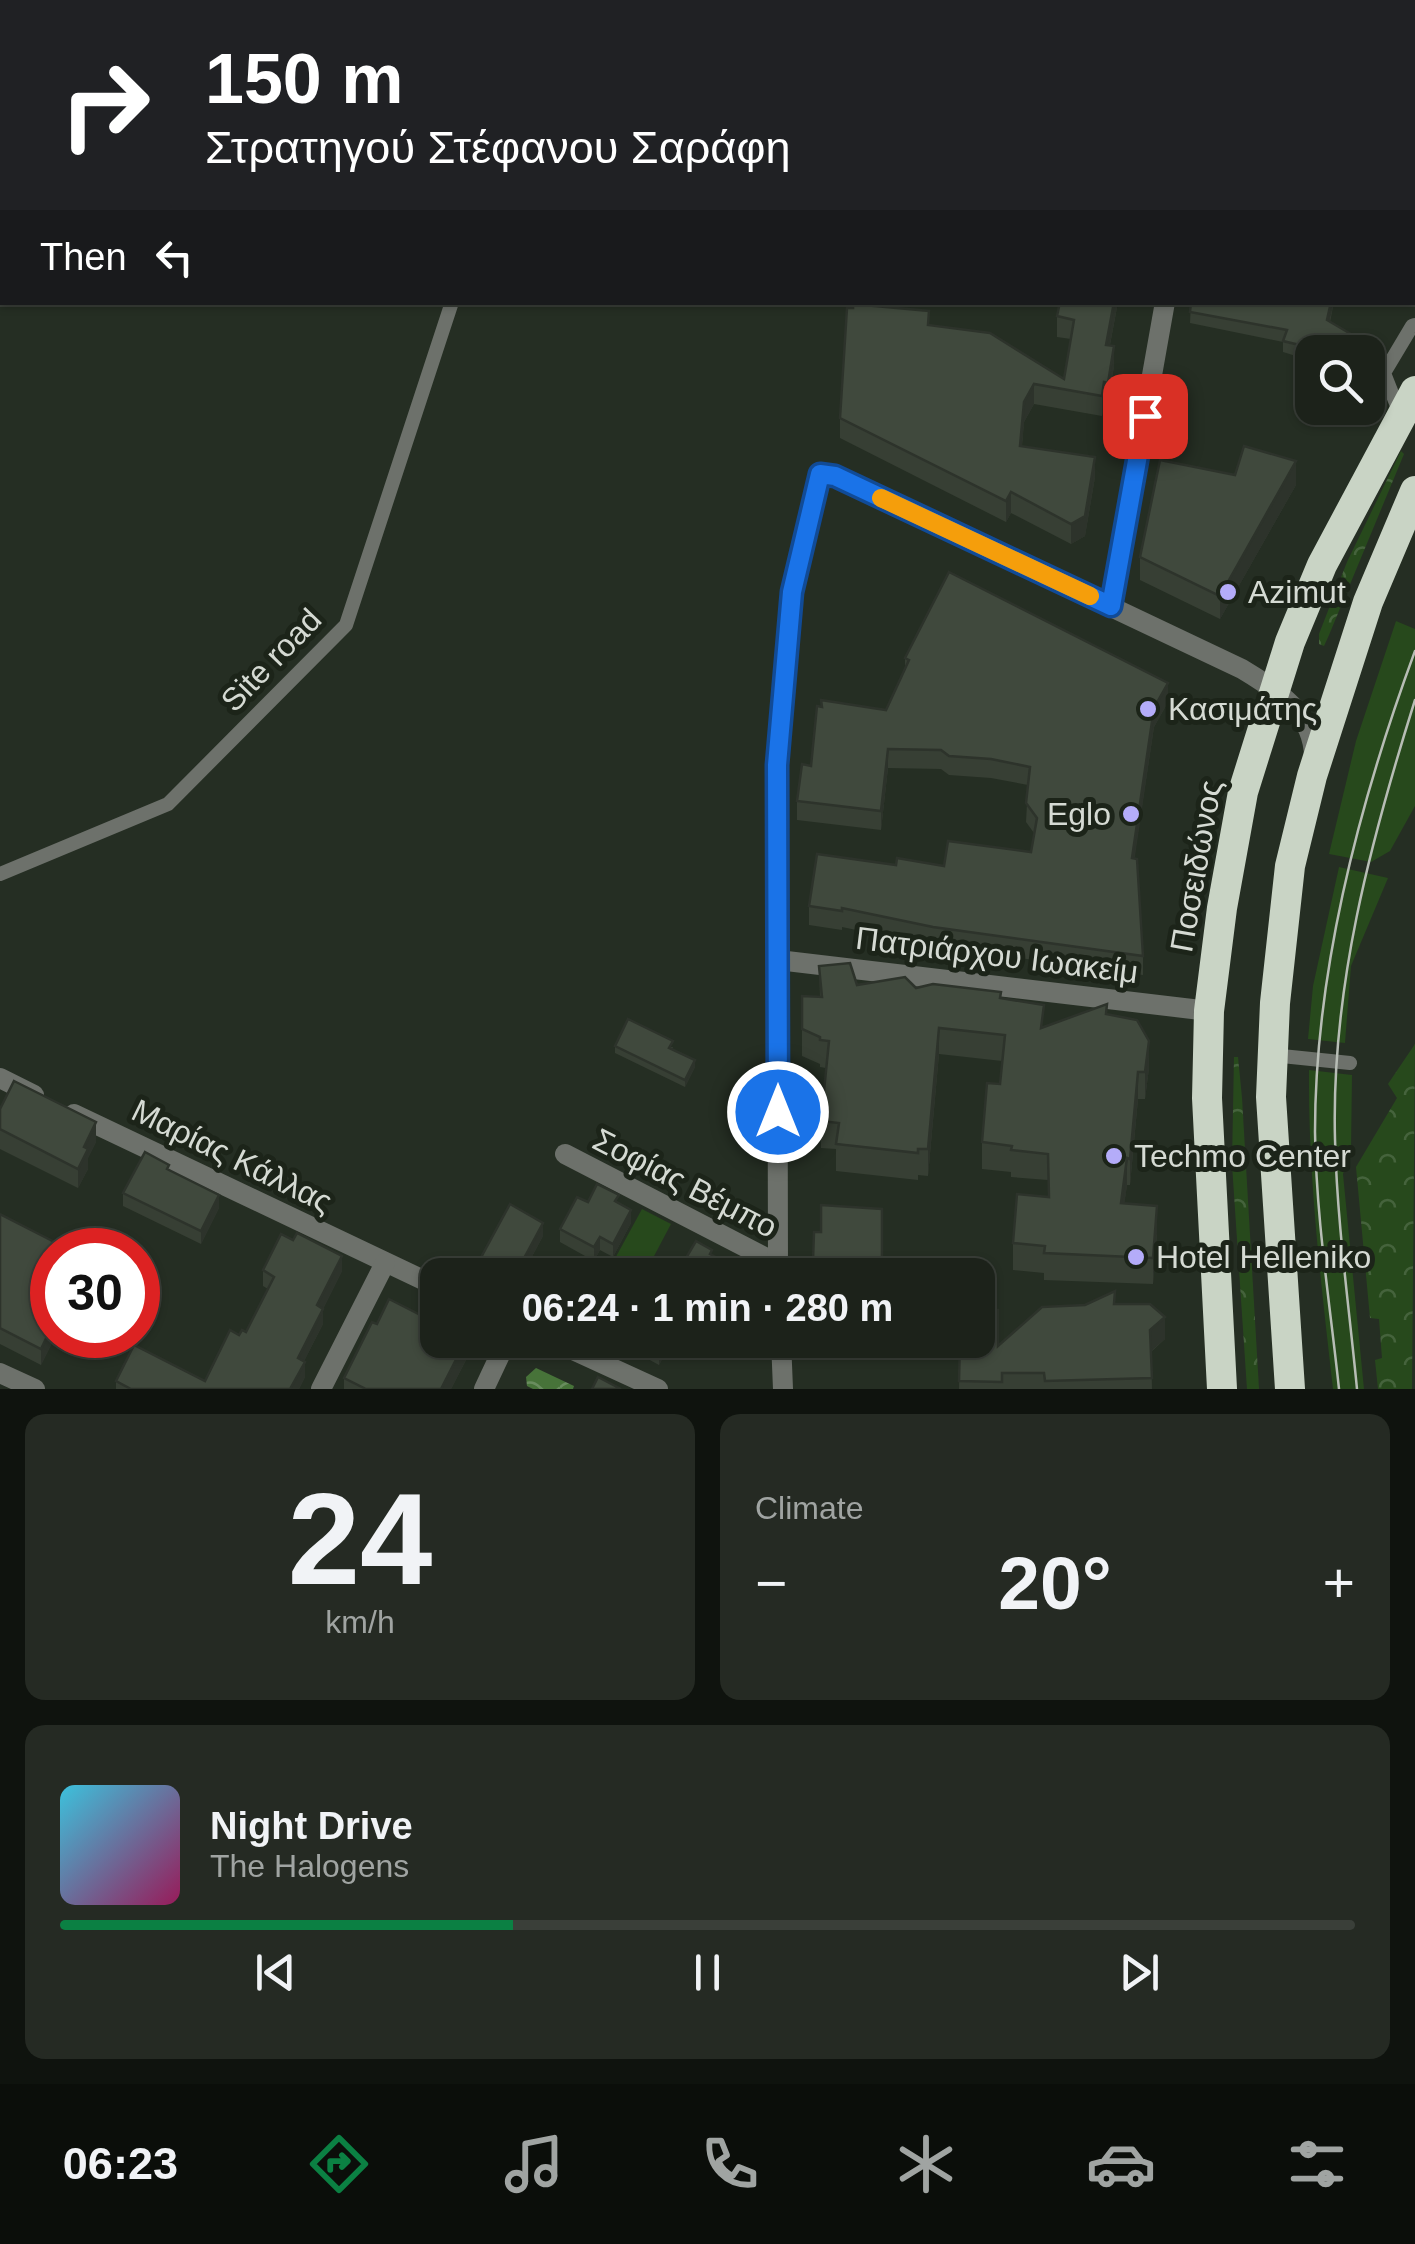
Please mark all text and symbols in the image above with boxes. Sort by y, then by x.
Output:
icon: right [40,40,170,170]
text: 150 m [205,40,403,118]
text: Στρατηγού Στέφανου Σαράφη [205,122,790,173]
icon: left [147,230,202,285]
text: Then [40,236,127,278]
map controls [1295,335,1385,425]
button: search [1295,335,1385,425]
pin [1103,374,1188,459]
icon: arrive [1118,389,1173,444]
place label: Azimut [1248,574,1346,610]
marker: Azimut [1217,581,1239,603]
street label: Site road [214,601,328,719]
place label: Κασιμάτης [1168,691,1317,727]
marker: Κασιμάτης [1137,698,1159,720]
street label: Ποσειδώνος [1163,777,1229,955]
place label: Eglo [1047,796,1111,832]
marker: Eglo [1120,803,1142,825]
street label: Πατριάρχου Ιωακείμ [854,920,1140,990]
position arrow [726,1060,830,1164]
street label: Μαρίας Κάλλας [126,1092,338,1220]
street label: Σοφίας Βέμπο [587,1121,783,1245]
place label: Techmo Center [1134,1138,1351,1174]
marker: Techmo Center [1103,1145,1125,1167]
speed limit sign: 30 [30,1228,160,1358]
place label: Hotel Helleniko [1156,1239,1371,1275]
marker: Hotel Helleniko [1125,1246,1147,1268]
text: 06:24 · 1 min · 280 m [522,1287,893,1329]
text: 24 [288,1466,432,1612]
text: Climate [755,1490,863,1526]
text: 20° [998,1541,1112,1625]
text: − [755,1552,787,1614]
text: + [1323,1552,1355,1614]
text: km/h [325,1604,395,1640]
text: Night Drive [210,1805,413,1847]
text: The Halogens [210,1848,409,1884]
icon: previous [248,1945,303,2000]
icon: pause [680,1945,735,2000]
icon: next [1112,1945,1167,2000]
icon: directions [304,2129,374,2199]
icon: music [499,2129,569,2199]
icon: phone [695,2129,765,2199]
icon: climate [891,2129,961,2199]
icon: car [1086,2129,1156,2199]
icon: filters [1282,2129,1352,2199]
text: 06:23 [63,2138,178,2189]

